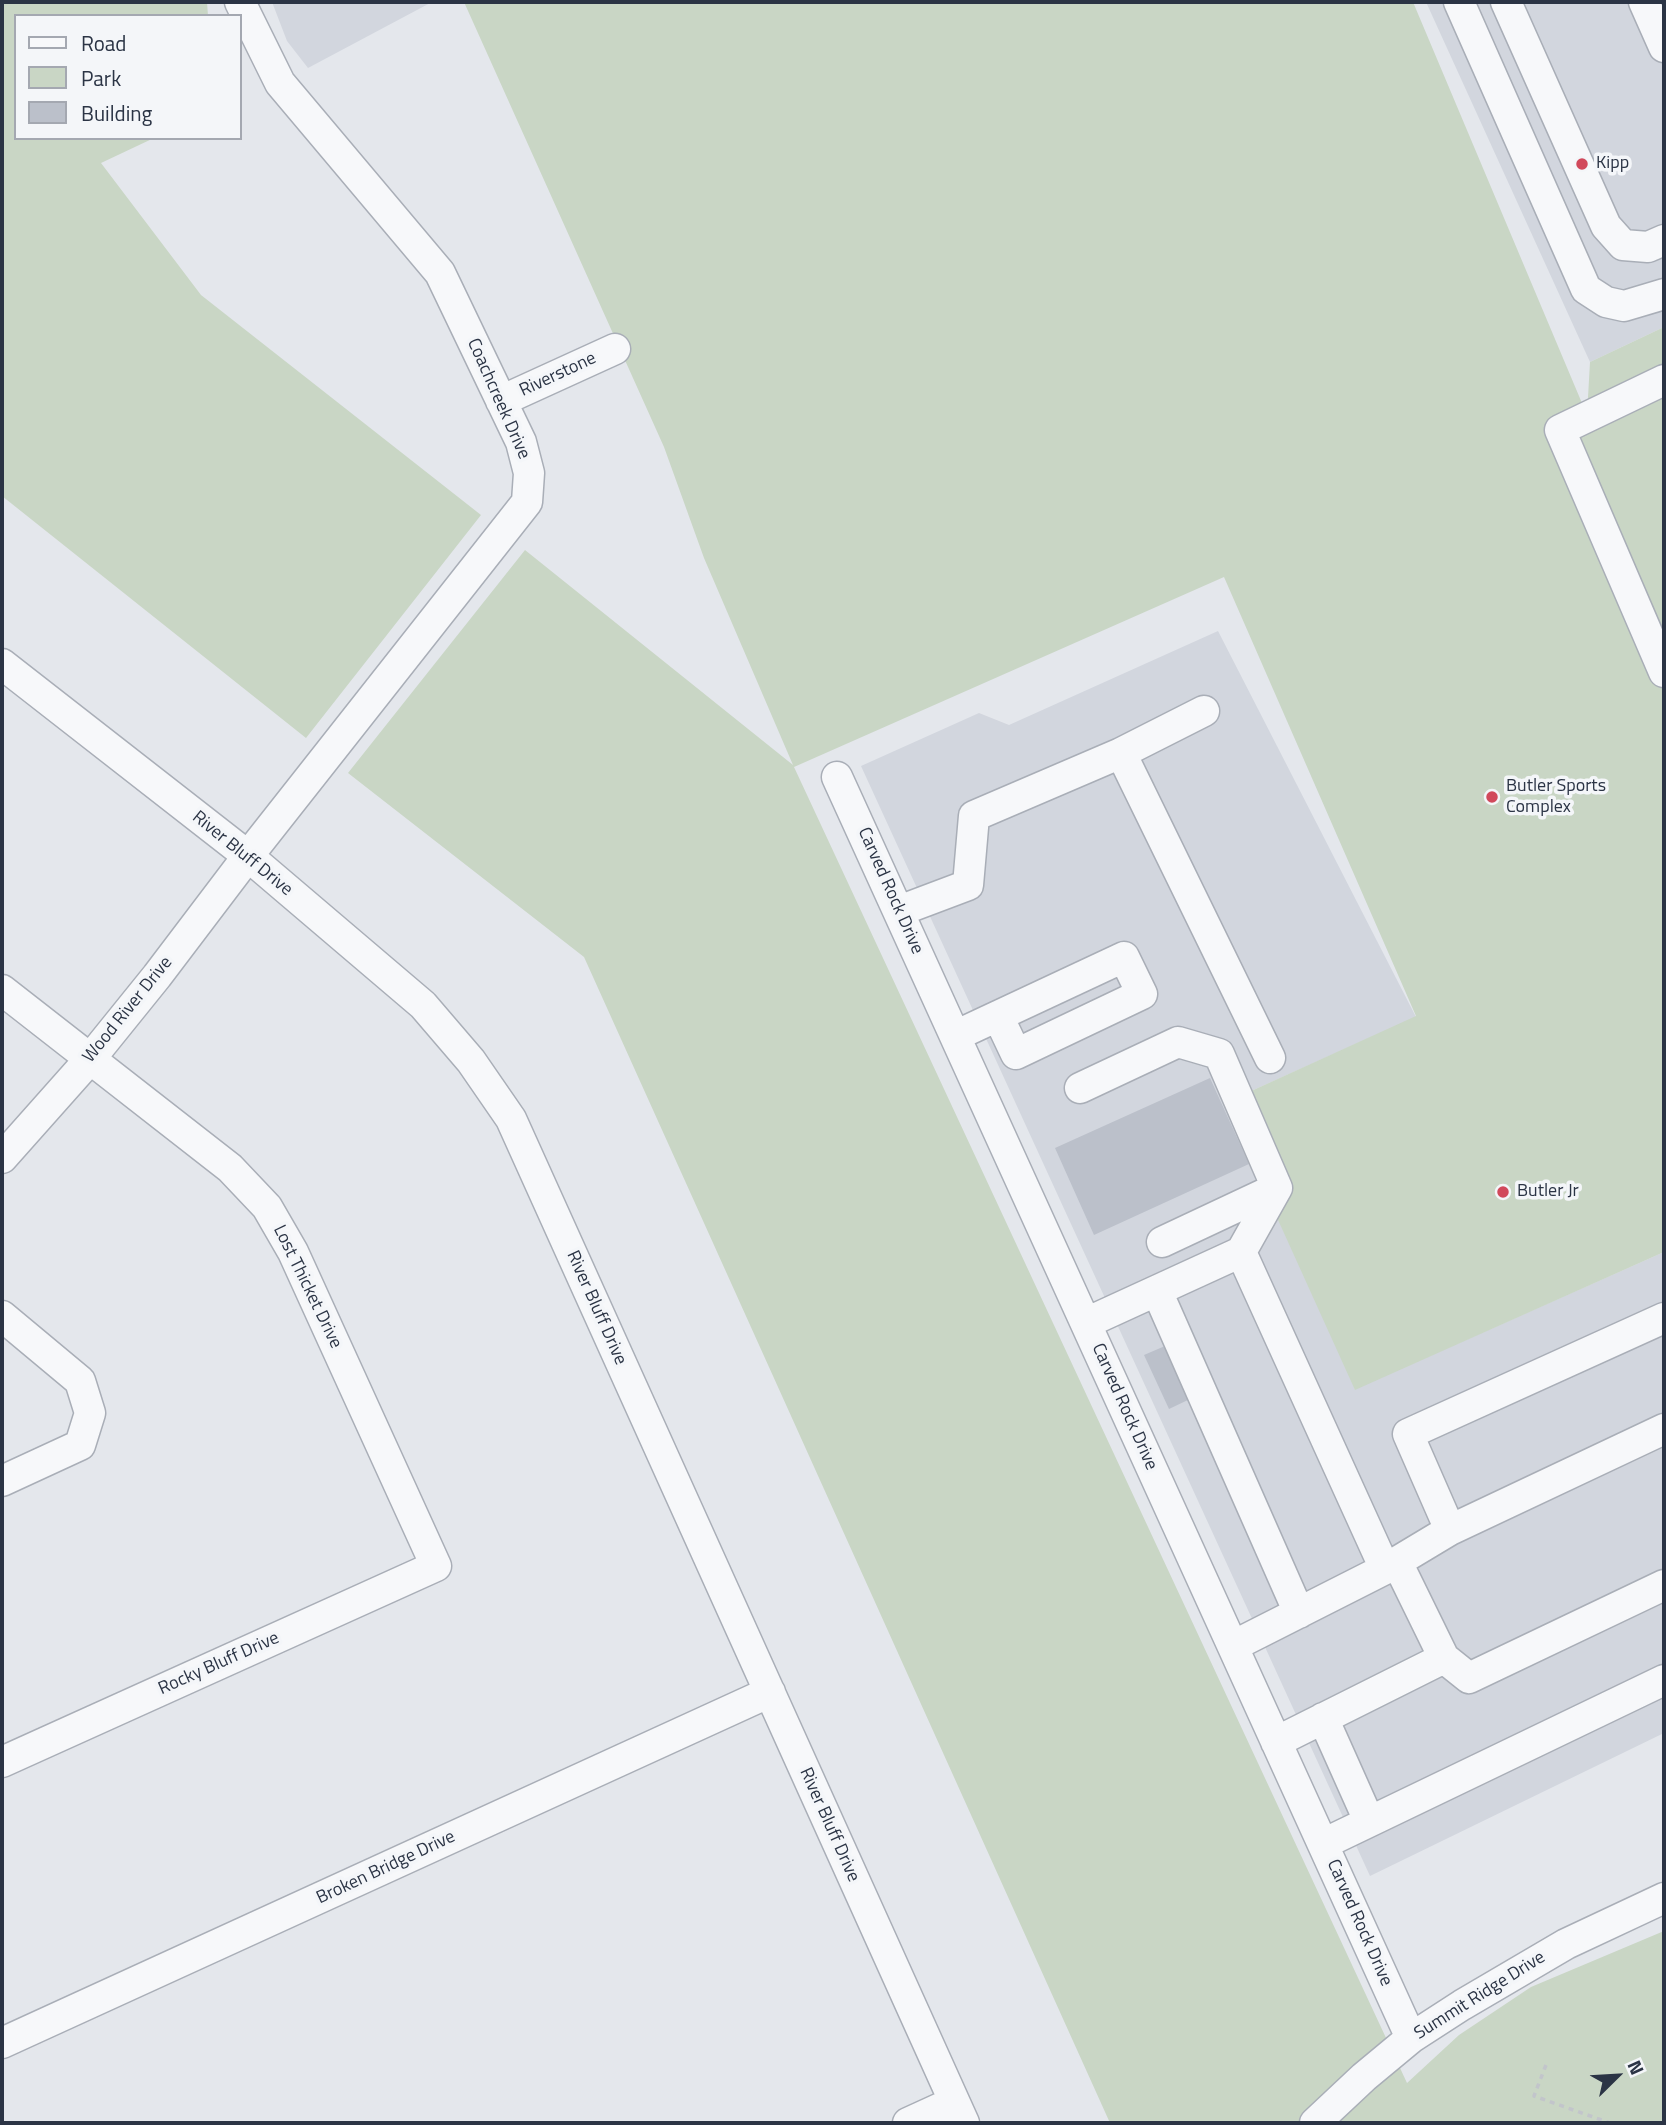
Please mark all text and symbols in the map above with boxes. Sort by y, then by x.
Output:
legend [14,14,242,140]
text: Road [81,27,126,59]
text: Park [81,62,121,94]
text: Building [81,97,152,129]
place label: Kipp [1596,153,1629,175]
marker: Kipp [1574,156,1590,172]
street label: Coachcreek Drive [462,335,534,463]
street label: Riverstone [516,348,600,402]
place label: Butler Sports Complex [1506,776,1606,818]
marker: Butler Sports Complex [1484,789,1500,805]
street label: River Bluff Drive [187,807,297,901]
street label: Carved Rock Drive [852,824,928,958]
street label: Wood River Drive [79,953,177,1067]
place label: Butler Jr [1517,1181,1579,1203]
marker: Butler Jr [1495,1184,1511,1200]
street label: Lost Thicket Drive [268,1222,346,1352]
street label: River Bluff Drive [561,1247,631,1369]
street label: Carved Rock Drive [1086,1340,1162,1474]
street label: Rocky Bluff Drive [155,1628,283,1700]
street label: River Bluff Drive [794,1764,864,1886]
street label: Broken Bridge Drive [313,1826,459,1910]
street label: Carved Rock Drive [1321,1856,1397,1990]
street label: Summit Ridge Drive [1411,1947,1549,2045]
north arrow [1582,2041,1652,2111]
text: N [1621,2055,1653,2079]

